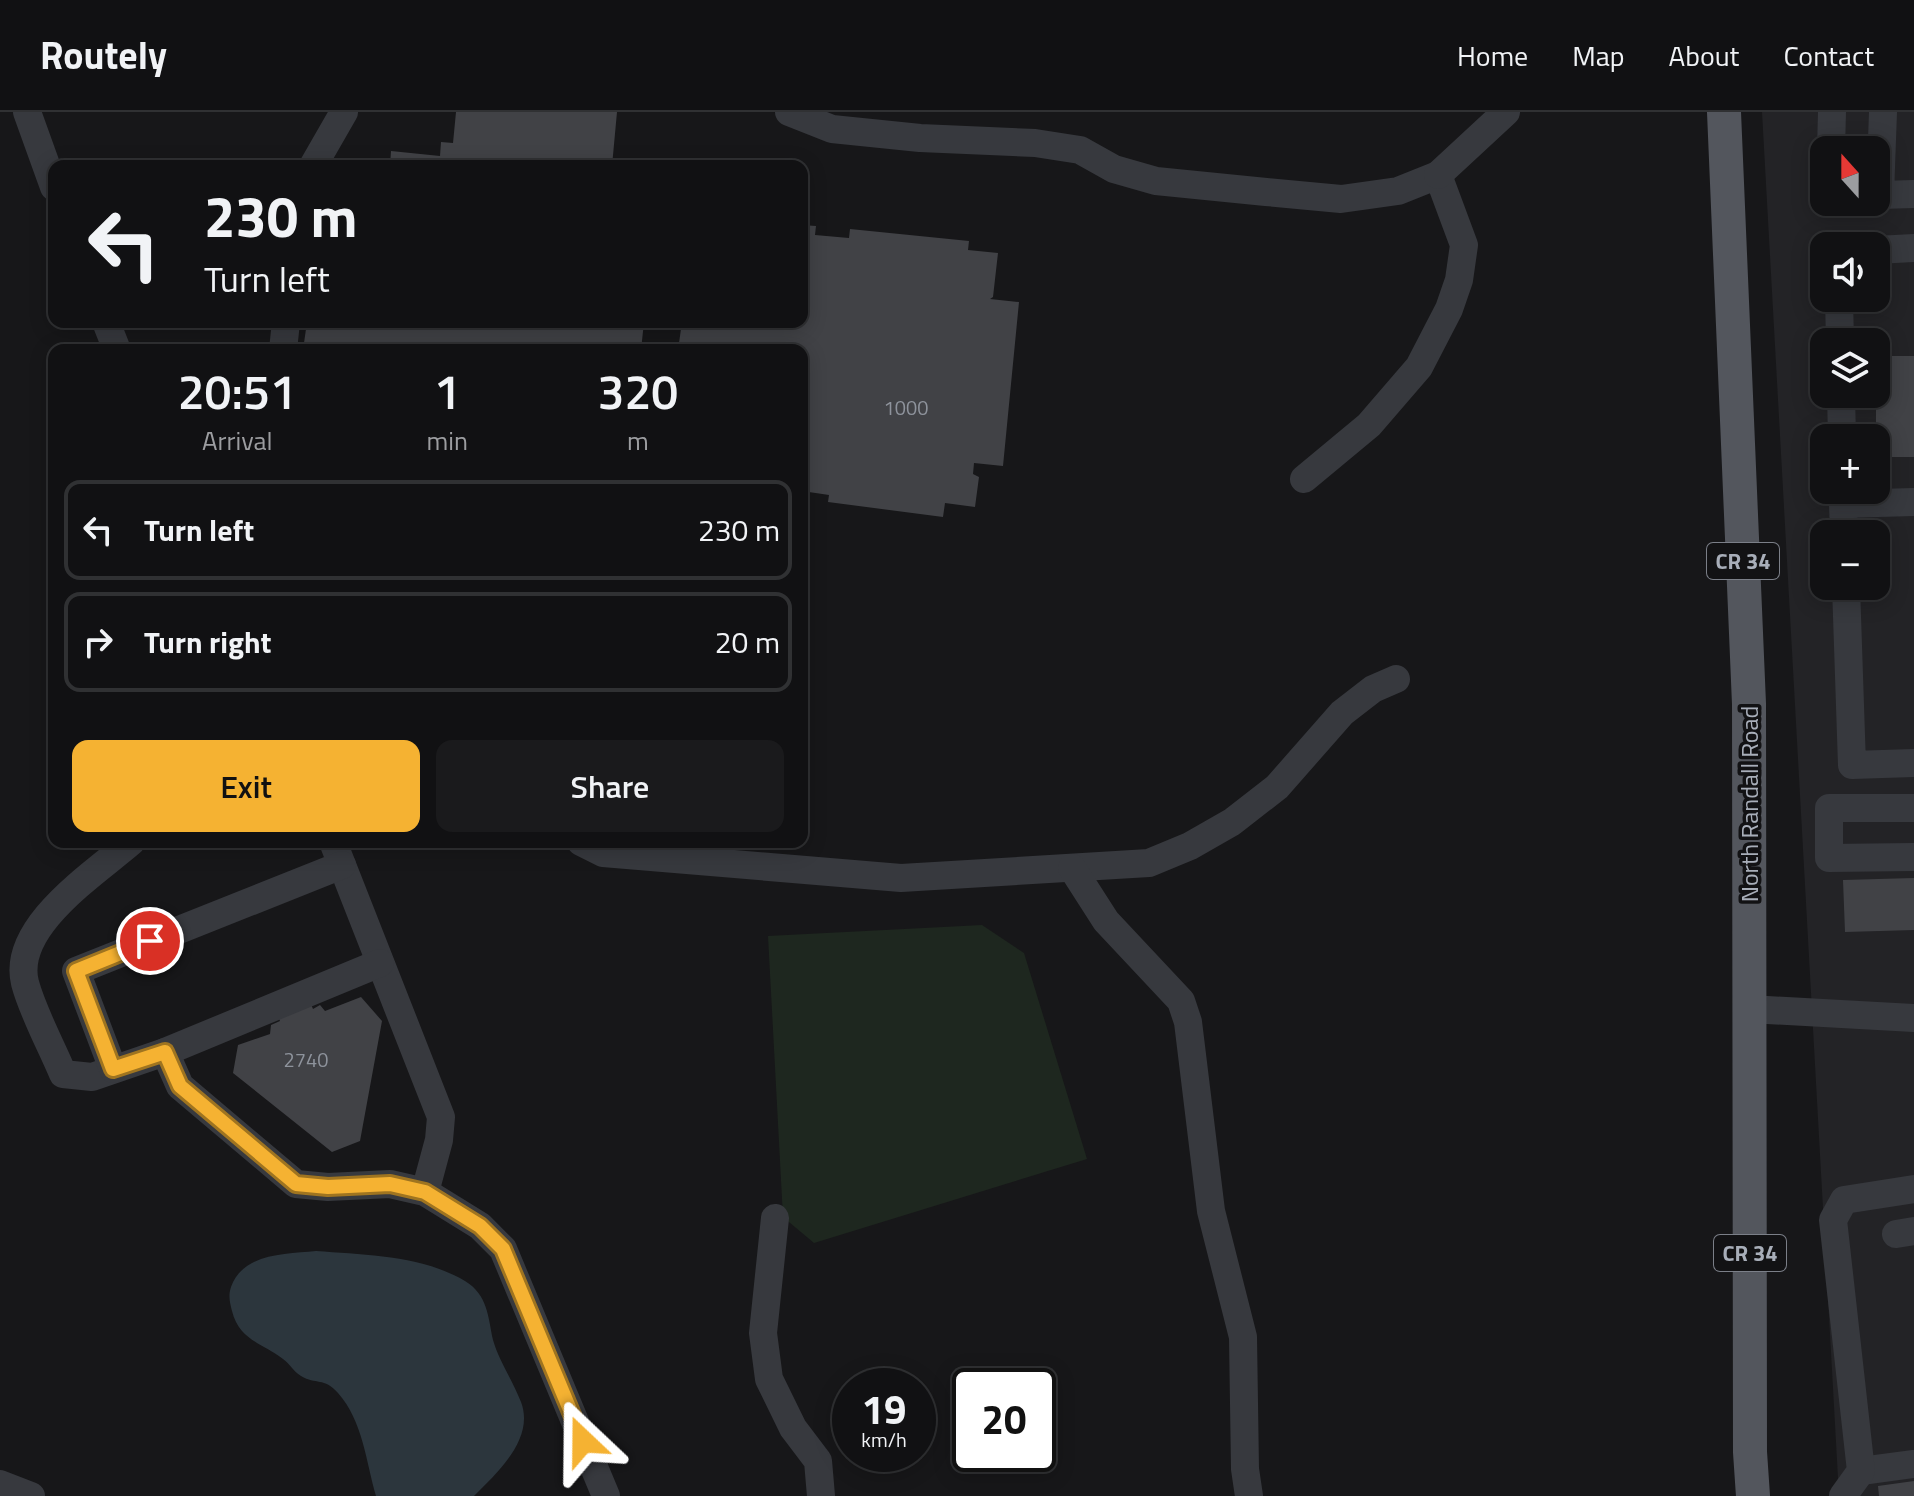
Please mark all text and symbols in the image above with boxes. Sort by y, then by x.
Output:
text: Routely [40,26,167,84]
text: Home [1457,34,1528,77]
text: Map [1572,34,1625,77]
text: About [1669,34,1739,77]
text: Contact [1783,34,1874,77]
north arrow [1810,136,1890,216]
map controls [1810,136,1890,600]
text: 230 m [204,174,357,259]
icon: left [72,192,176,296]
button: sound [1810,232,1890,312]
text: Turn left [204,251,330,306]
button: layers [1810,328,1890,408]
text: 20:51 [178,355,297,428]
text: 1 [434,355,461,428]
text: 320 [598,355,678,428]
house number: 1000 [884,392,928,423]
text: Arrival [202,421,272,460]
text: min [426,421,468,460]
text: m [627,421,649,460]
button: + [1810,424,1890,504]
text: Turn left [144,507,254,553]
text: 230 m [698,507,780,553]
icon: left [76,508,120,552]
button: − [1810,520,1890,600]
road number: CR 34 [1707,543,1779,579]
text: Turn right [144,619,272,665]
text: 20 m [715,619,780,665]
icon: right [76,620,120,664]
street label: North Randall Road [1731,706,1767,902]
button: Exit [72,740,420,832]
button: Share [436,740,784,832]
pin [116,907,184,975]
icon: arrive [128,919,172,963]
house number: 2740 [284,1044,328,1075]
road number: CR 34 [1714,1235,1786,1271]
speed limit sign: 20 [952,1368,1056,1472]
text: 19 [862,1379,906,1440]
position arrow [541,1399,625,1483]
text: km/h [861,1424,907,1455]

